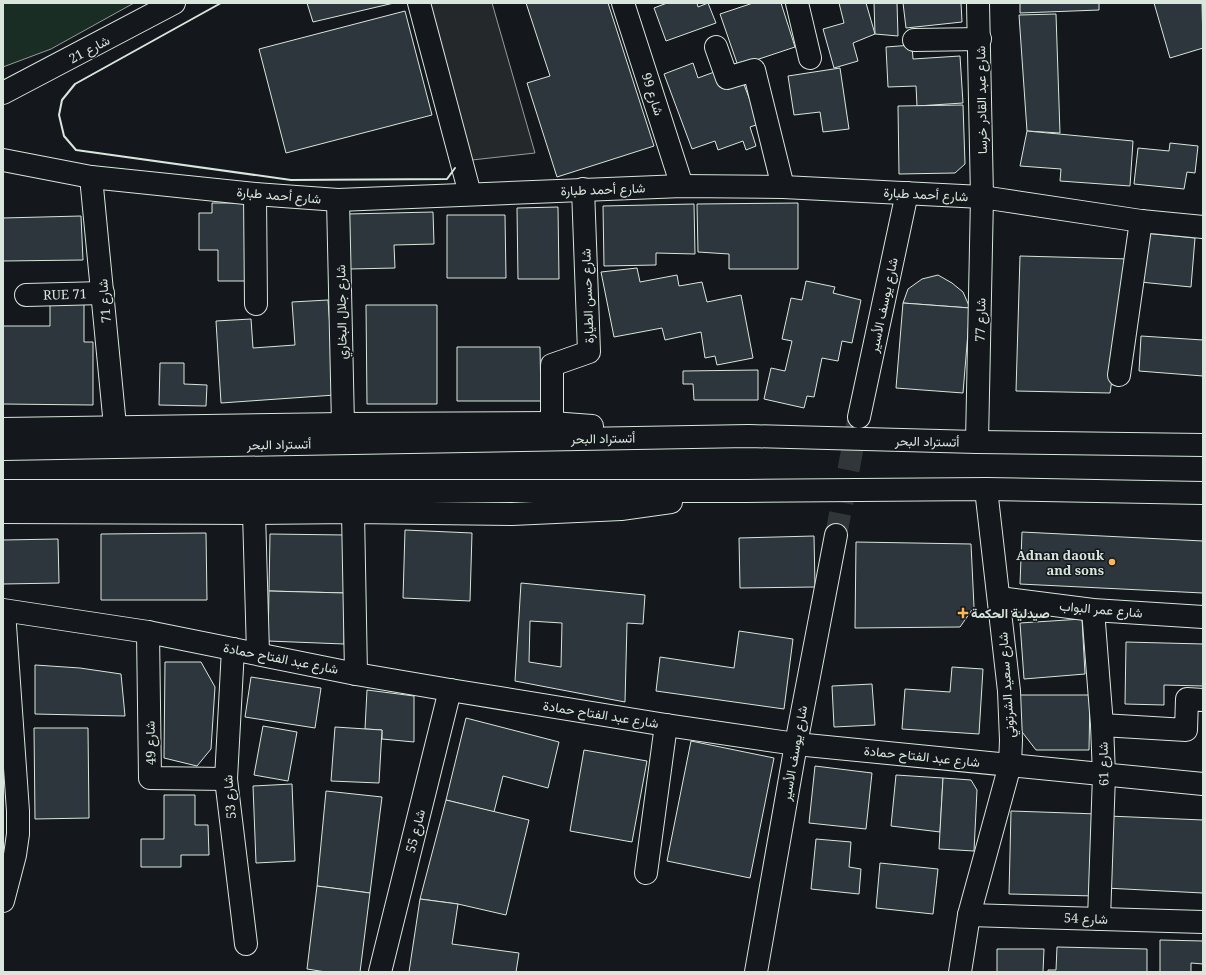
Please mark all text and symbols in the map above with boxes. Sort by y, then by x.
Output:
street label: شارع 21 [65,31,113,68]
street label: شارع عبد القادر خرسا [971,46,992,154]
street label: شارع 99 [637,70,668,118]
street label: شارع أحمد طبارة [560,179,646,200]
street label: شارع أحمد طبارة [236,182,322,209]
street label: شارع أحمد طبارة [883,183,969,206]
street label: شارع حسن الطيارة [576,248,599,344]
street label: شارع يوسف الأسير [864,256,903,355]
street label: شارع جلال البخاري [331,264,353,360]
street label: شارع 71 [93,278,116,324]
street label: RUE 71 [43,284,87,304]
street label: شارع 77 [971,298,990,342]
street label: أتستراد البحر [570,428,635,448]
street label: أتستراد البحر [894,431,959,451]
street label: أتستراد البحر [246,434,311,454]
place label: Adnan daouk and sons [1016,546,1105,579]
marker: Adnan daouk and sons [1107,557,1117,567]
street label: شارع عمر البواب [1058,596,1143,623]
place label: صيدلية الحكمة [971,604,1050,622]
marker: صيدلية الحكمة [958,608,968,618]
street label: شارع سعيد الشرتوني [993,631,1021,739]
street label: شارع عبد الفتاح حمادة [222,638,340,679]
street label: شارع عبد الفتاح حمادة [542,696,660,733]
street label: شارع يوسف الأسير [777,704,812,803]
street label: شارع 49 [141,721,160,765]
street label: شارع عبد الفتاح حمادة [863,741,981,772]
street label: شارع 61 [1094,742,1113,786]
street label: شارع 53 [218,774,241,820]
street label: شارع 55 [401,807,430,855]
street label: شارع 54 [1064,908,1108,929]

